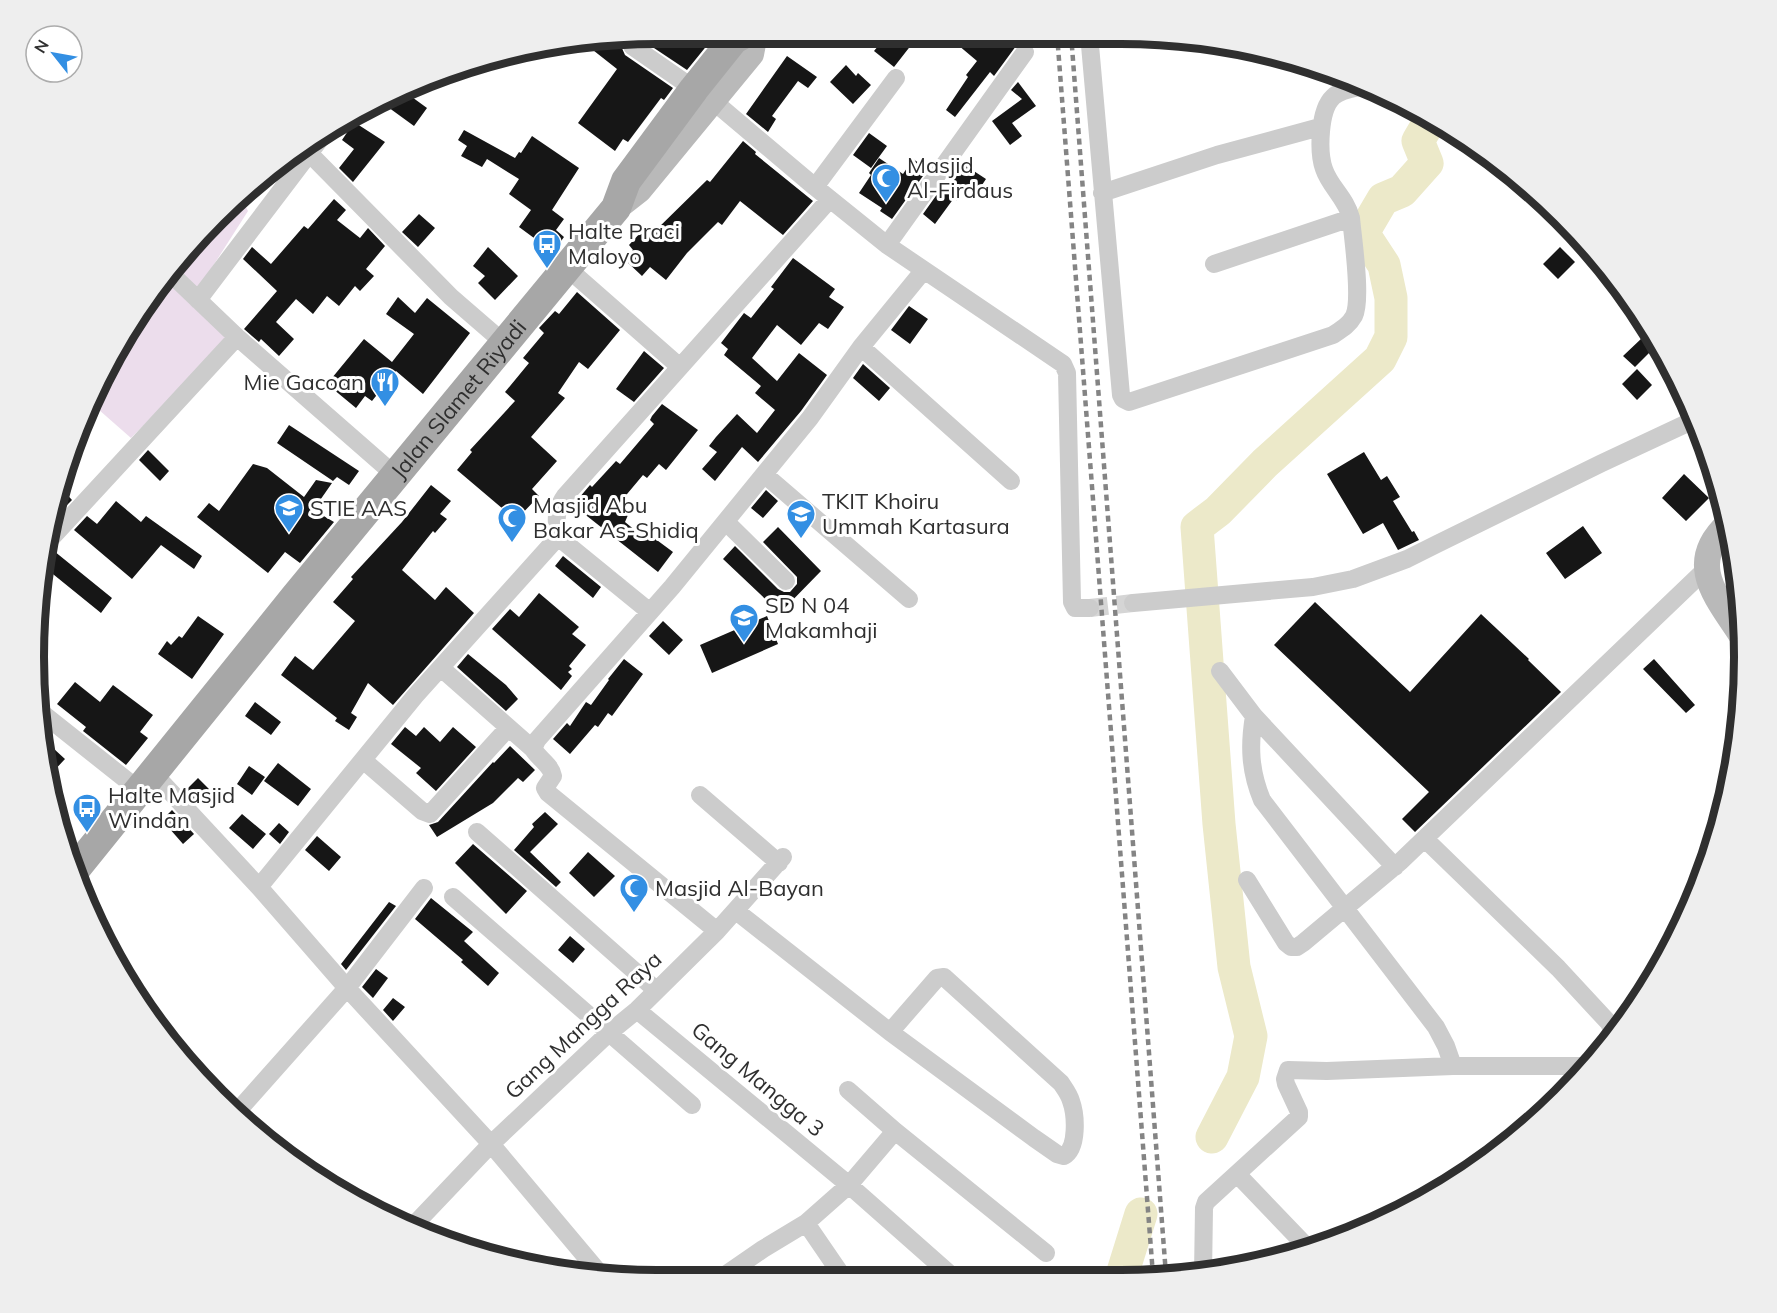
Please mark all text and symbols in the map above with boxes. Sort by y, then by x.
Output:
north arrow [24,24,84,84]
text: N [29,36,53,57]
place label: Masjid Al-Firdaus [907,151,1013,204]
mosque icon: Masjid Al-Firdaus [870,162,902,204]
place label: Halte Praci Maloyo [568,217,680,270]
bus stop icon: Halte Praci Maloyo [531,228,563,270]
street label: Jalan Slamet Riyadi [384,314,532,484]
restaurant icon: Mie Gacoan [369,366,401,408]
place label: Mie Gacoan [244,368,364,396]
place label: TKIT Khoiru Ummah Kartasura [822,487,1010,540]
place label: Masjid Abu Bakar As-Shidiq [533,491,699,544]
school or university icon: STIE AAS [273,492,305,534]
place label: STIE AAS [310,494,407,522]
school or university icon: TKIT Khoiru Ummah Kartasura [785,498,817,540]
mosque icon: Masjid Abu Bakar As-Shidiq [496,502,528,544]
place label: SD N 04 Makamhaji [765,591,877,644]
school or university icon: SD N 04 Makamhaji [728,602,760,644]
place label: Halte Masjid Windan [108,781,235,834]
bus stop icon: Halte Masjid Windan [71,792,103,834]
mosque icon: Masjid Al-Bayan [618,872,650,914]
place label: Masjid Al-Bayan [655,874,824,902]
street label: Gang Mangga Raya [499,945,667,1105]
street label: Gang Mangga 3 [686,1015,830,1143]

